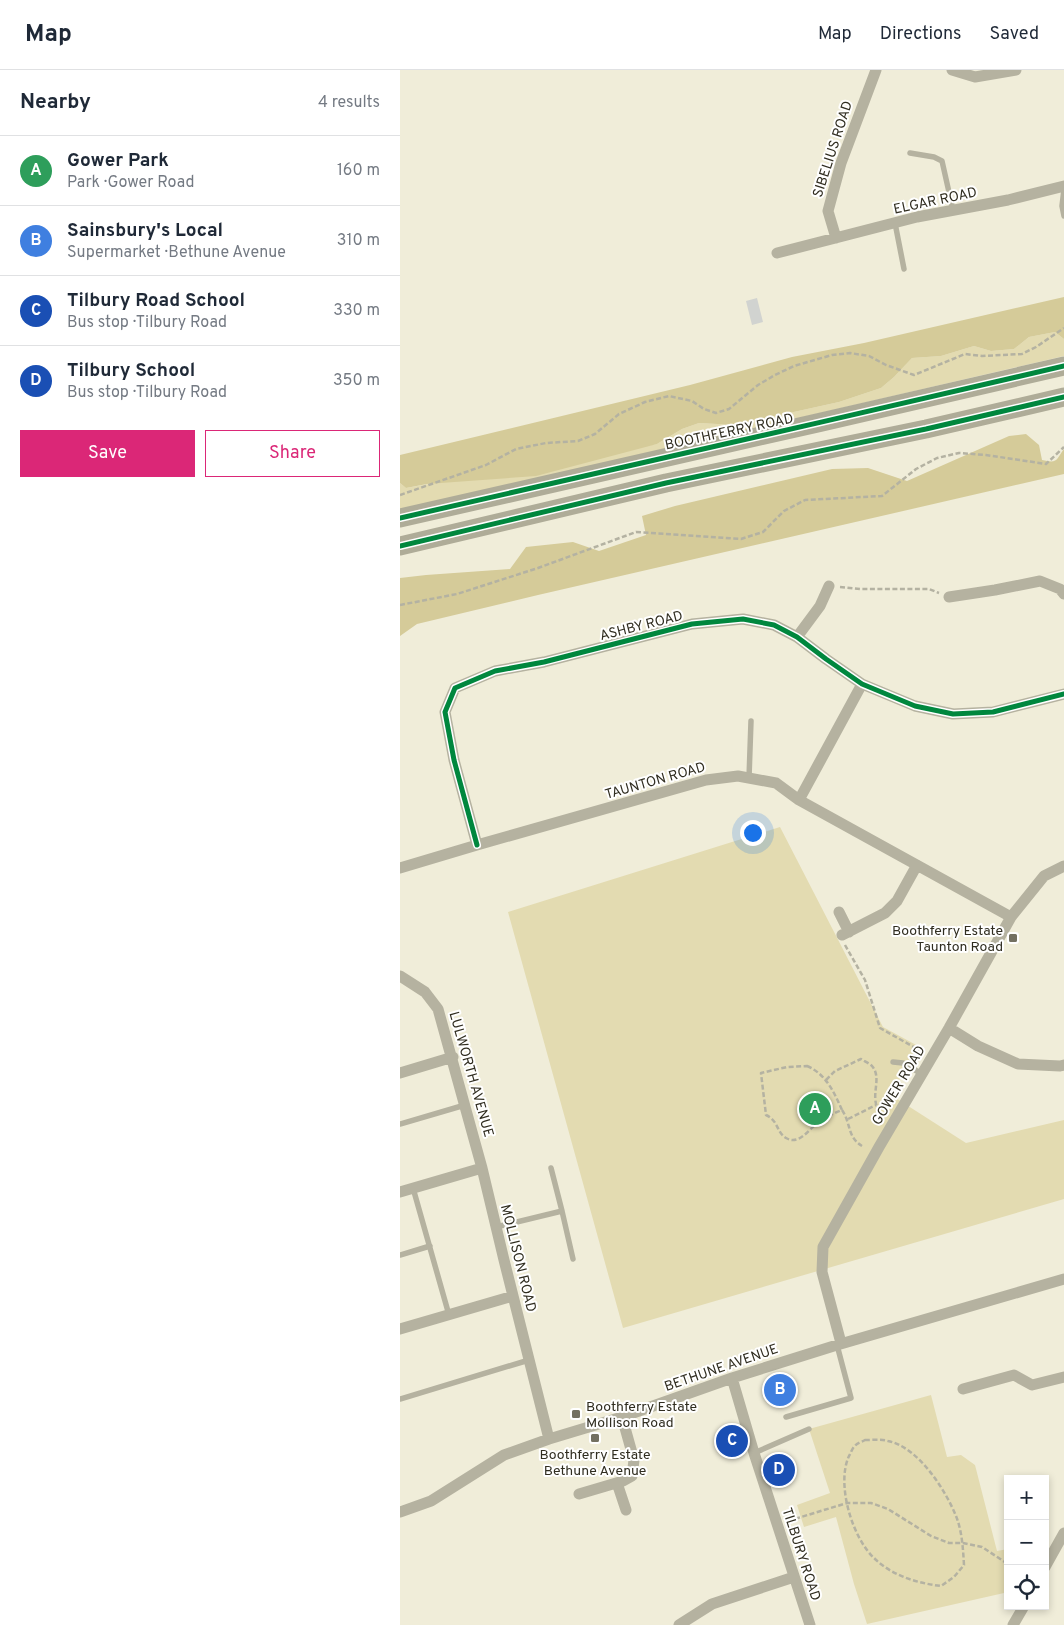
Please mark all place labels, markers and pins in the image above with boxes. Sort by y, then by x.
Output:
place label: Boothferry Estate Taunton Road [892,923,1003,956]
marker: Boothferry Estate Taunton Road [1007,932,1019,944]
pin: A [799,1090,831,1128]
pin: B [764,1371,796,1409]
place label: Boothferry Estate Mollison Road [586,1399,697,1432]
marker: Boothferry Estate Mollison Road [570,1408,582,1420]
pin: C [716,1422,748,1460]
marker: Boothferry Estate Bethune Avenue [589,1432,601,1444]
place label: Boothferry Estate Bethune Avenue [539,1447,651,1480]
pin: D [763,1451,795,1489]

